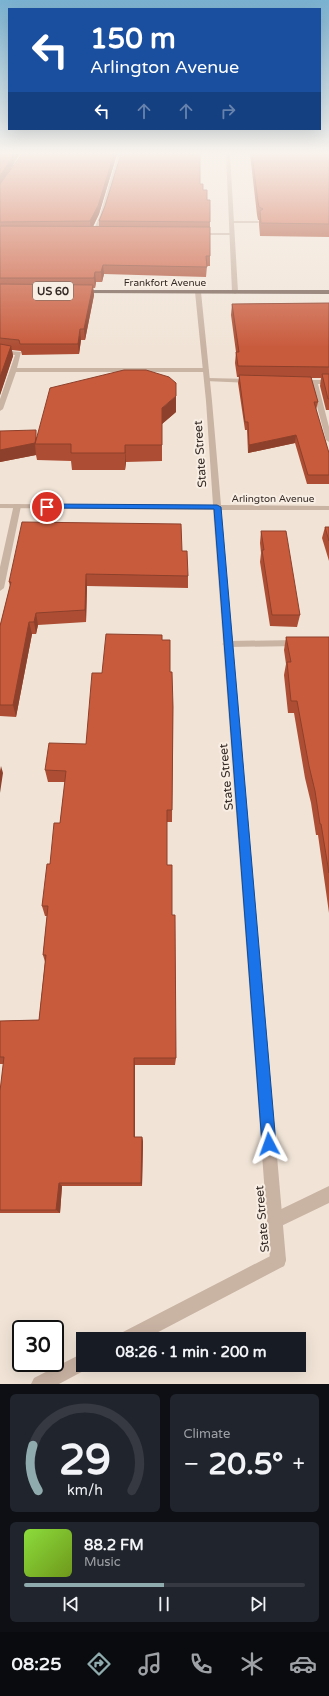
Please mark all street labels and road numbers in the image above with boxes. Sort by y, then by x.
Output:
street label: Frankfort Avenue [124,277,207,289]
road number: US 60 [33,282,73,300]
street label: State Street [191,420,209,488]
street label: Arlington Avenue [232,493,315,505]
street label: State Street [216,743,236,811]
street label: State Street [252,1185,272,1253]

